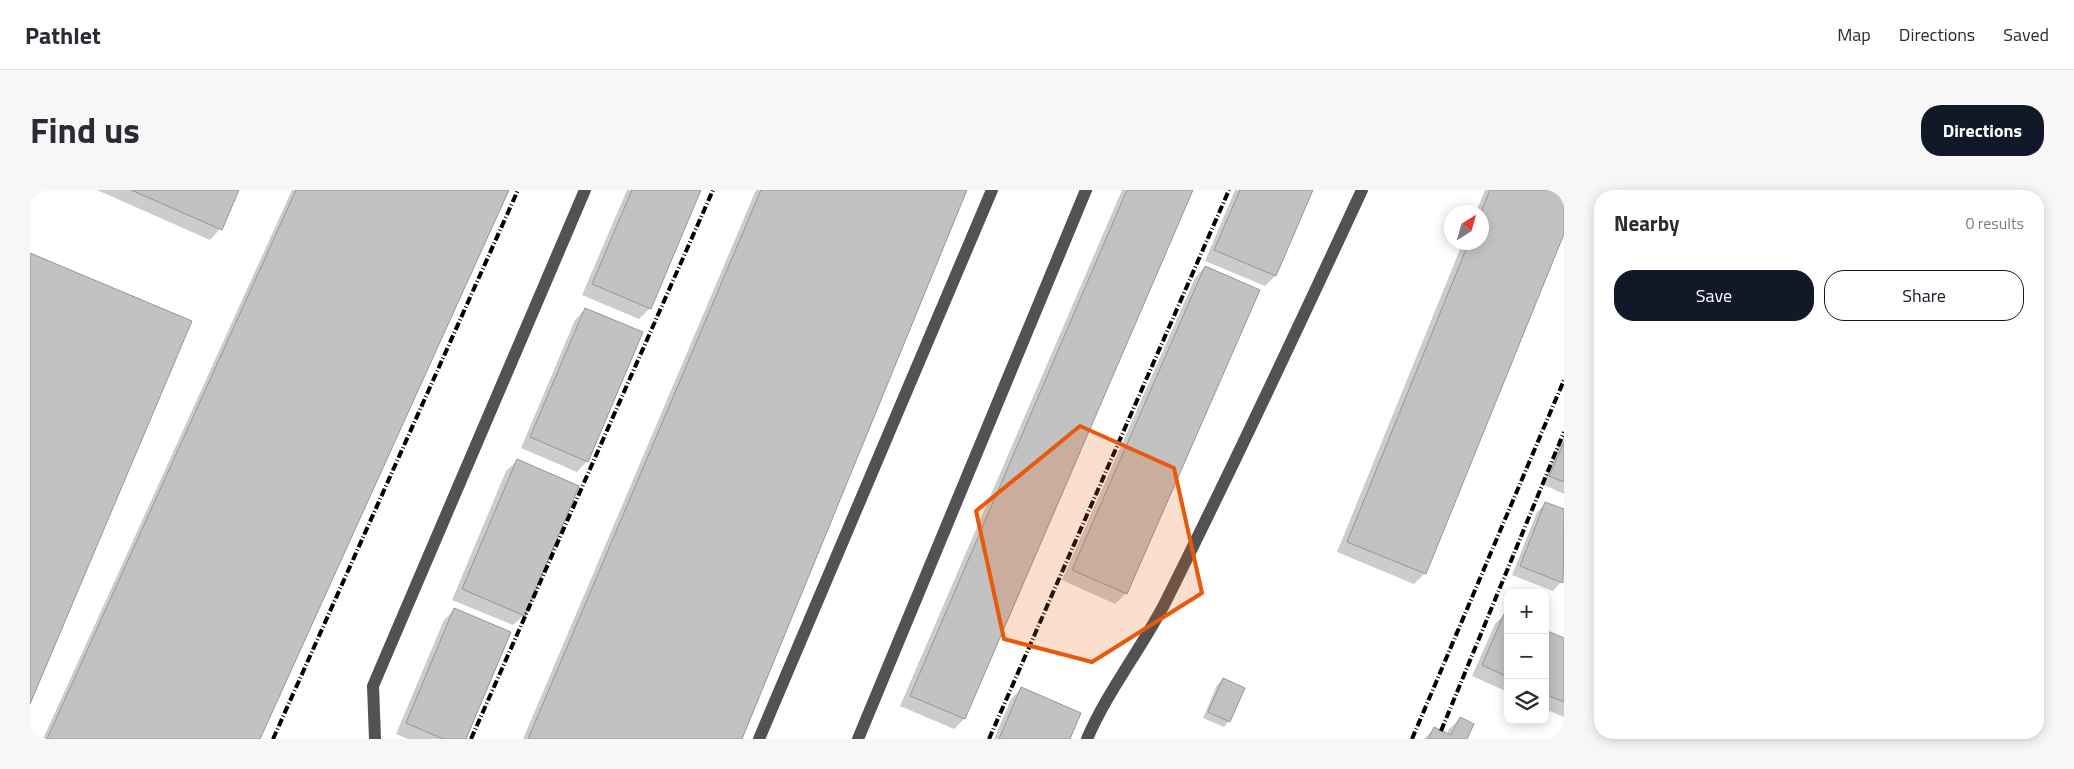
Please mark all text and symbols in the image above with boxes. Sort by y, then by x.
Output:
text: Pathlet [25,17,101,53]
text: Map [1837,21,1871,48]
text: Directions [1899,21,1975,48]
text: Saved [2003,21,2049,48]
text: Find us [30,103,140,157]
button: Directions [1921,105,2044,156]
north arrow [1444,205,1489,250]
text: Nearby [1614,207,1679,239]
text: 0 results [1965,211,2024,235]
button: Save [1614,270,1814,321]
button: Share [1824,270,2024,321]
map controls [1504,589,1549,724]
button: + [1504,589,1549,634]
button: − [1504,634,1549,679]
button: layers [1504,679,1549,724]

